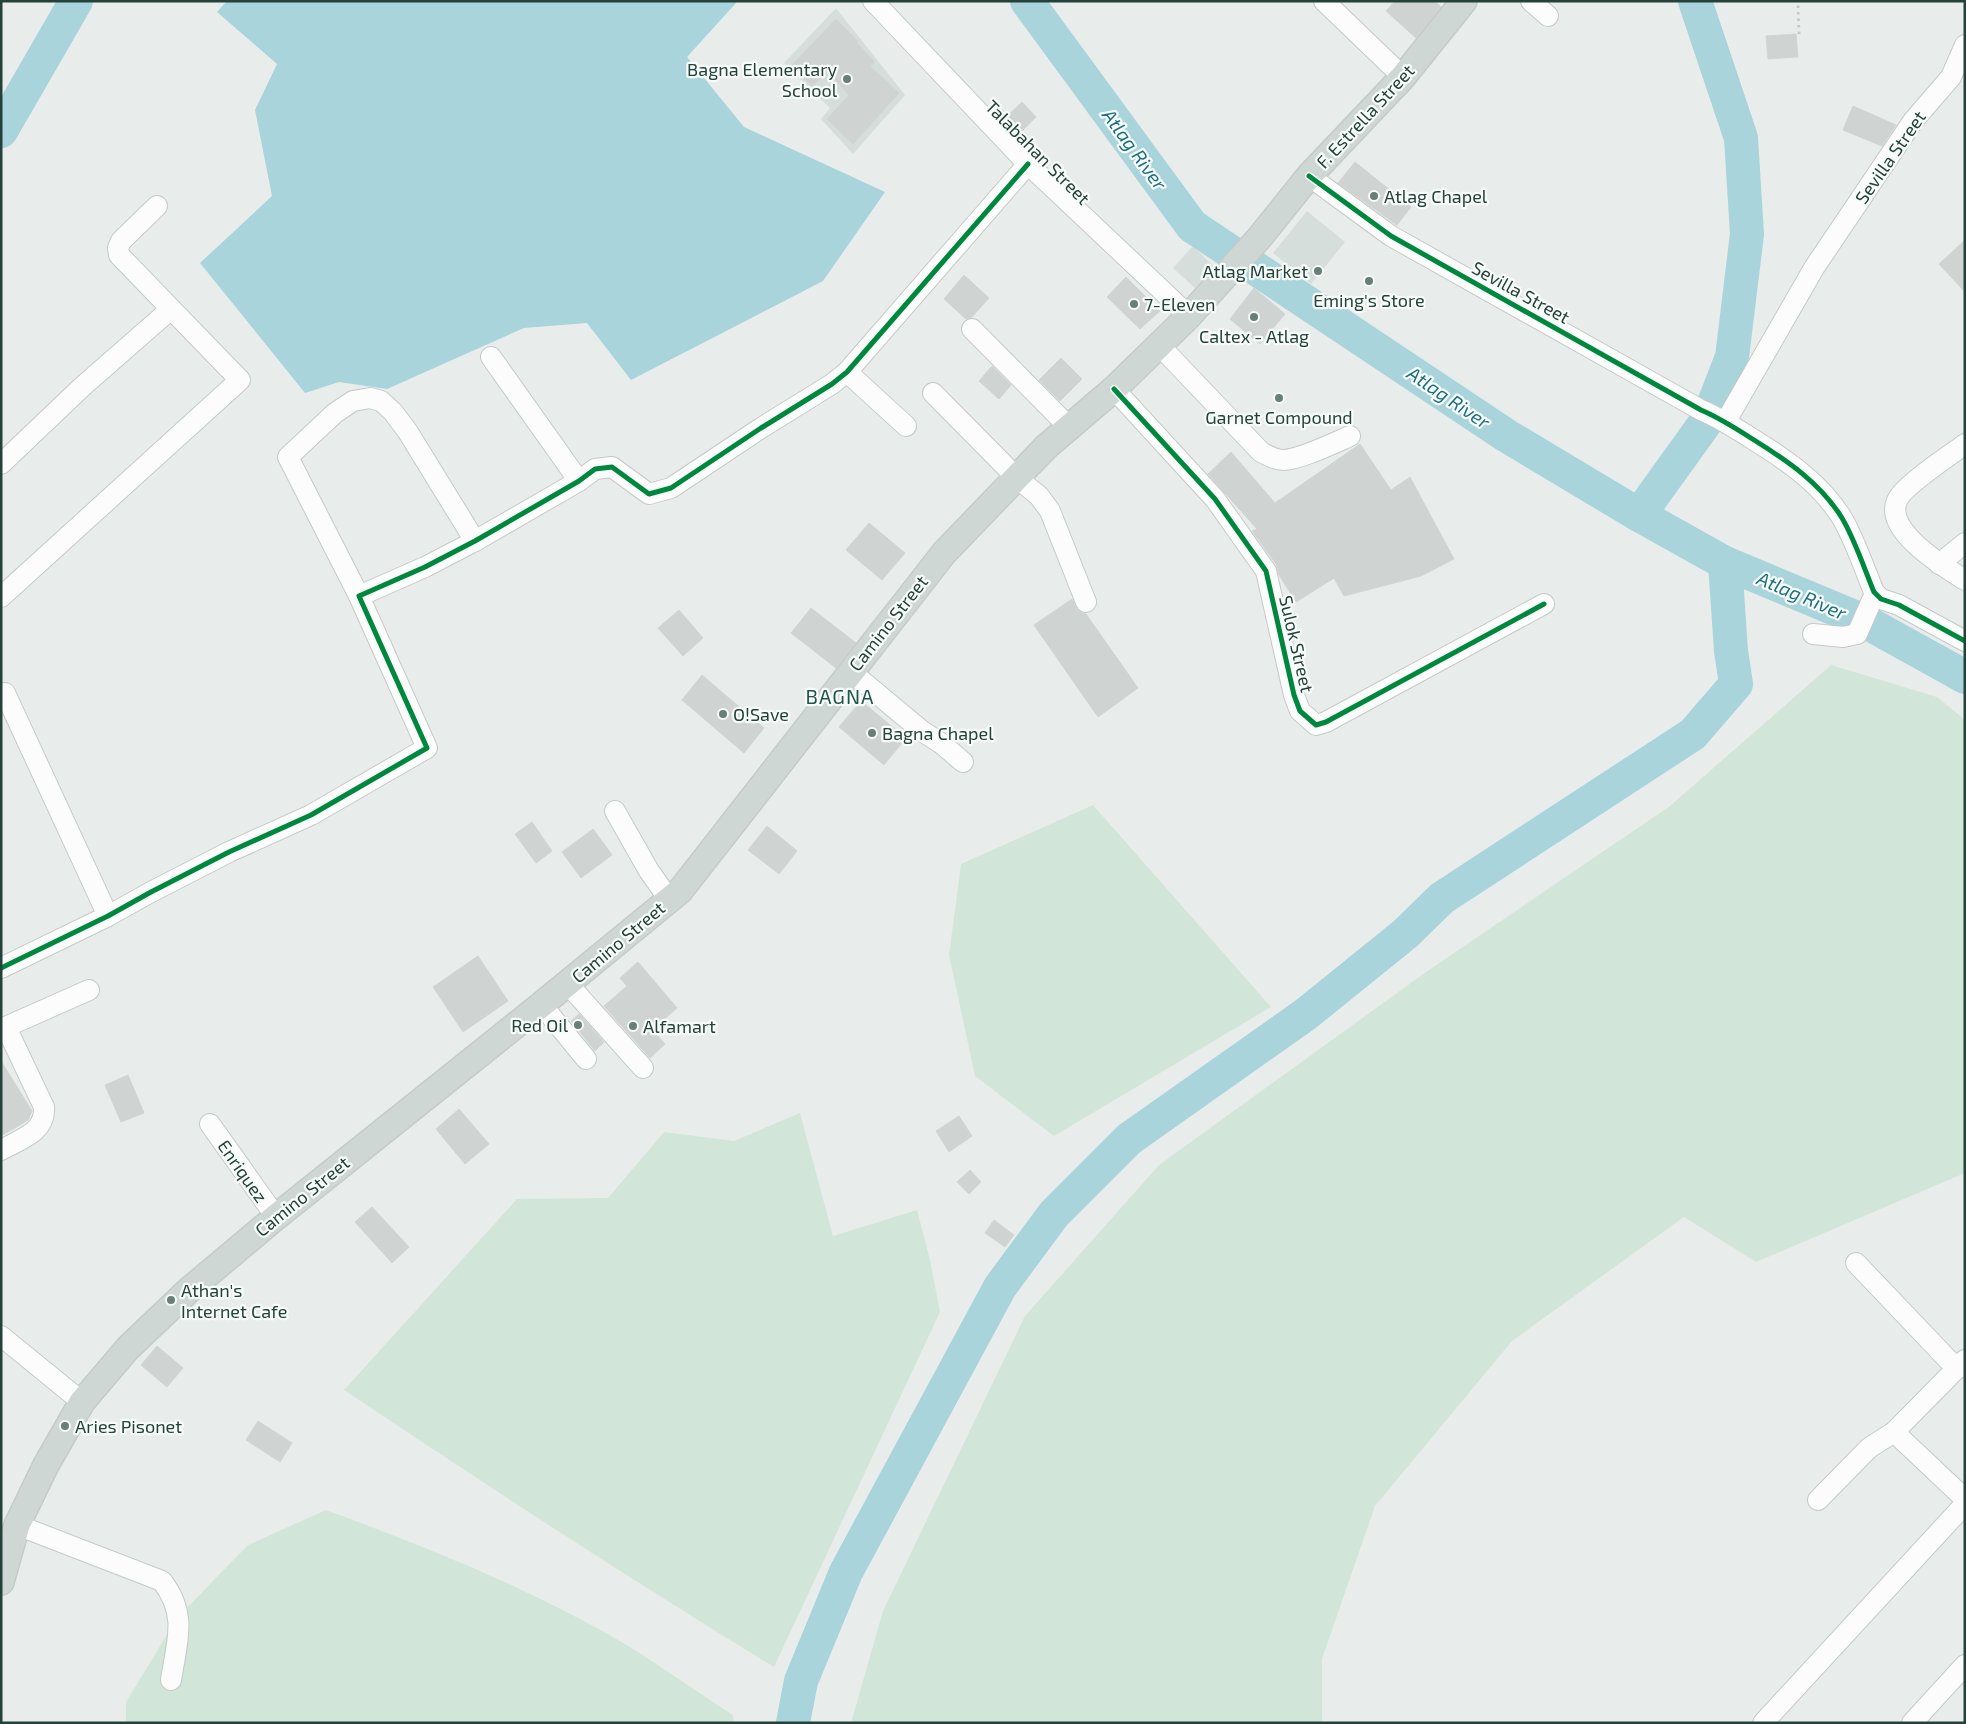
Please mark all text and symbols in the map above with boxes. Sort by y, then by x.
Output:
place label: Bagna Elementary School [687,58,838,101]
street label: F. Estrella Street [1311,59,1419,172]
marker: Bagna Elementary School [841,73,853,85]
street label: Talabahan Street [981,95,1095,209]
water label: Atlag River [1097,103,1172,194]
street label: Sevilla Street [1850,106,1930,208]
place label: Atlag Chapel [1384,185,1488,207]
marker: Atlag Chapel [1368,190,1380,202]
street label: Sevilla Street [1468,256,1574,328]
place label: Atlag Market [1203,260,1308,282]
marker: Atlag Market [1312,265,1324,277]
marker: Eming's Store [1363,275,1375,287]
place label: Eming's Store [1313,289,1425,311]
place label: 7-Eleven [1144,293,1216,315]
marker: 7-Eleven [1128,298,1140,310]
marker: Caltex - Atlag [1248,311,1260,323]
place label: Caltex - Atlag [1199,325,1309,347]
water label: Atlag River [1403,360,1495,433]
marker: Garnet Compound [1273,392,1285,404]
place label: Garnet Compound [1205,406,1353,428]
water label: Atlag River [1753,566,1850,624]
street label: Camino Street [844,571,932,675]
street label: Sulok Street [1275,593,1319,695]
district label: BAGNA [806,684,874,708]
place label: O!Save [733,703,789,725]
marker: O!Save [717,708,729,720]
place label: Bagna Chapel [882,722,994,744]
marker: Bagna Chapel [866,727,878,739]
street label: Camino Street [567,896,669,987]
place label: Red Oil [511,1014,569,1036]
place label: Alfamart [643,1015,716,1037]
marker: Red Oil [572,1019,584,1031]
marker: Alfamart [627,1020,639,1032]
street label: Enriquez [213,1135,273,1207]
street label: Camino Street [250,1151,354,1241]
place label: Athan's Internet Cafe [181,1279,287,1322]
marker: Athan's Internet Cafe [165,1294,177,1306]
place label: Aries Pisonet [75,1415,182,1437]
marker: Aries Pisonet [59,1420,71,1432]

